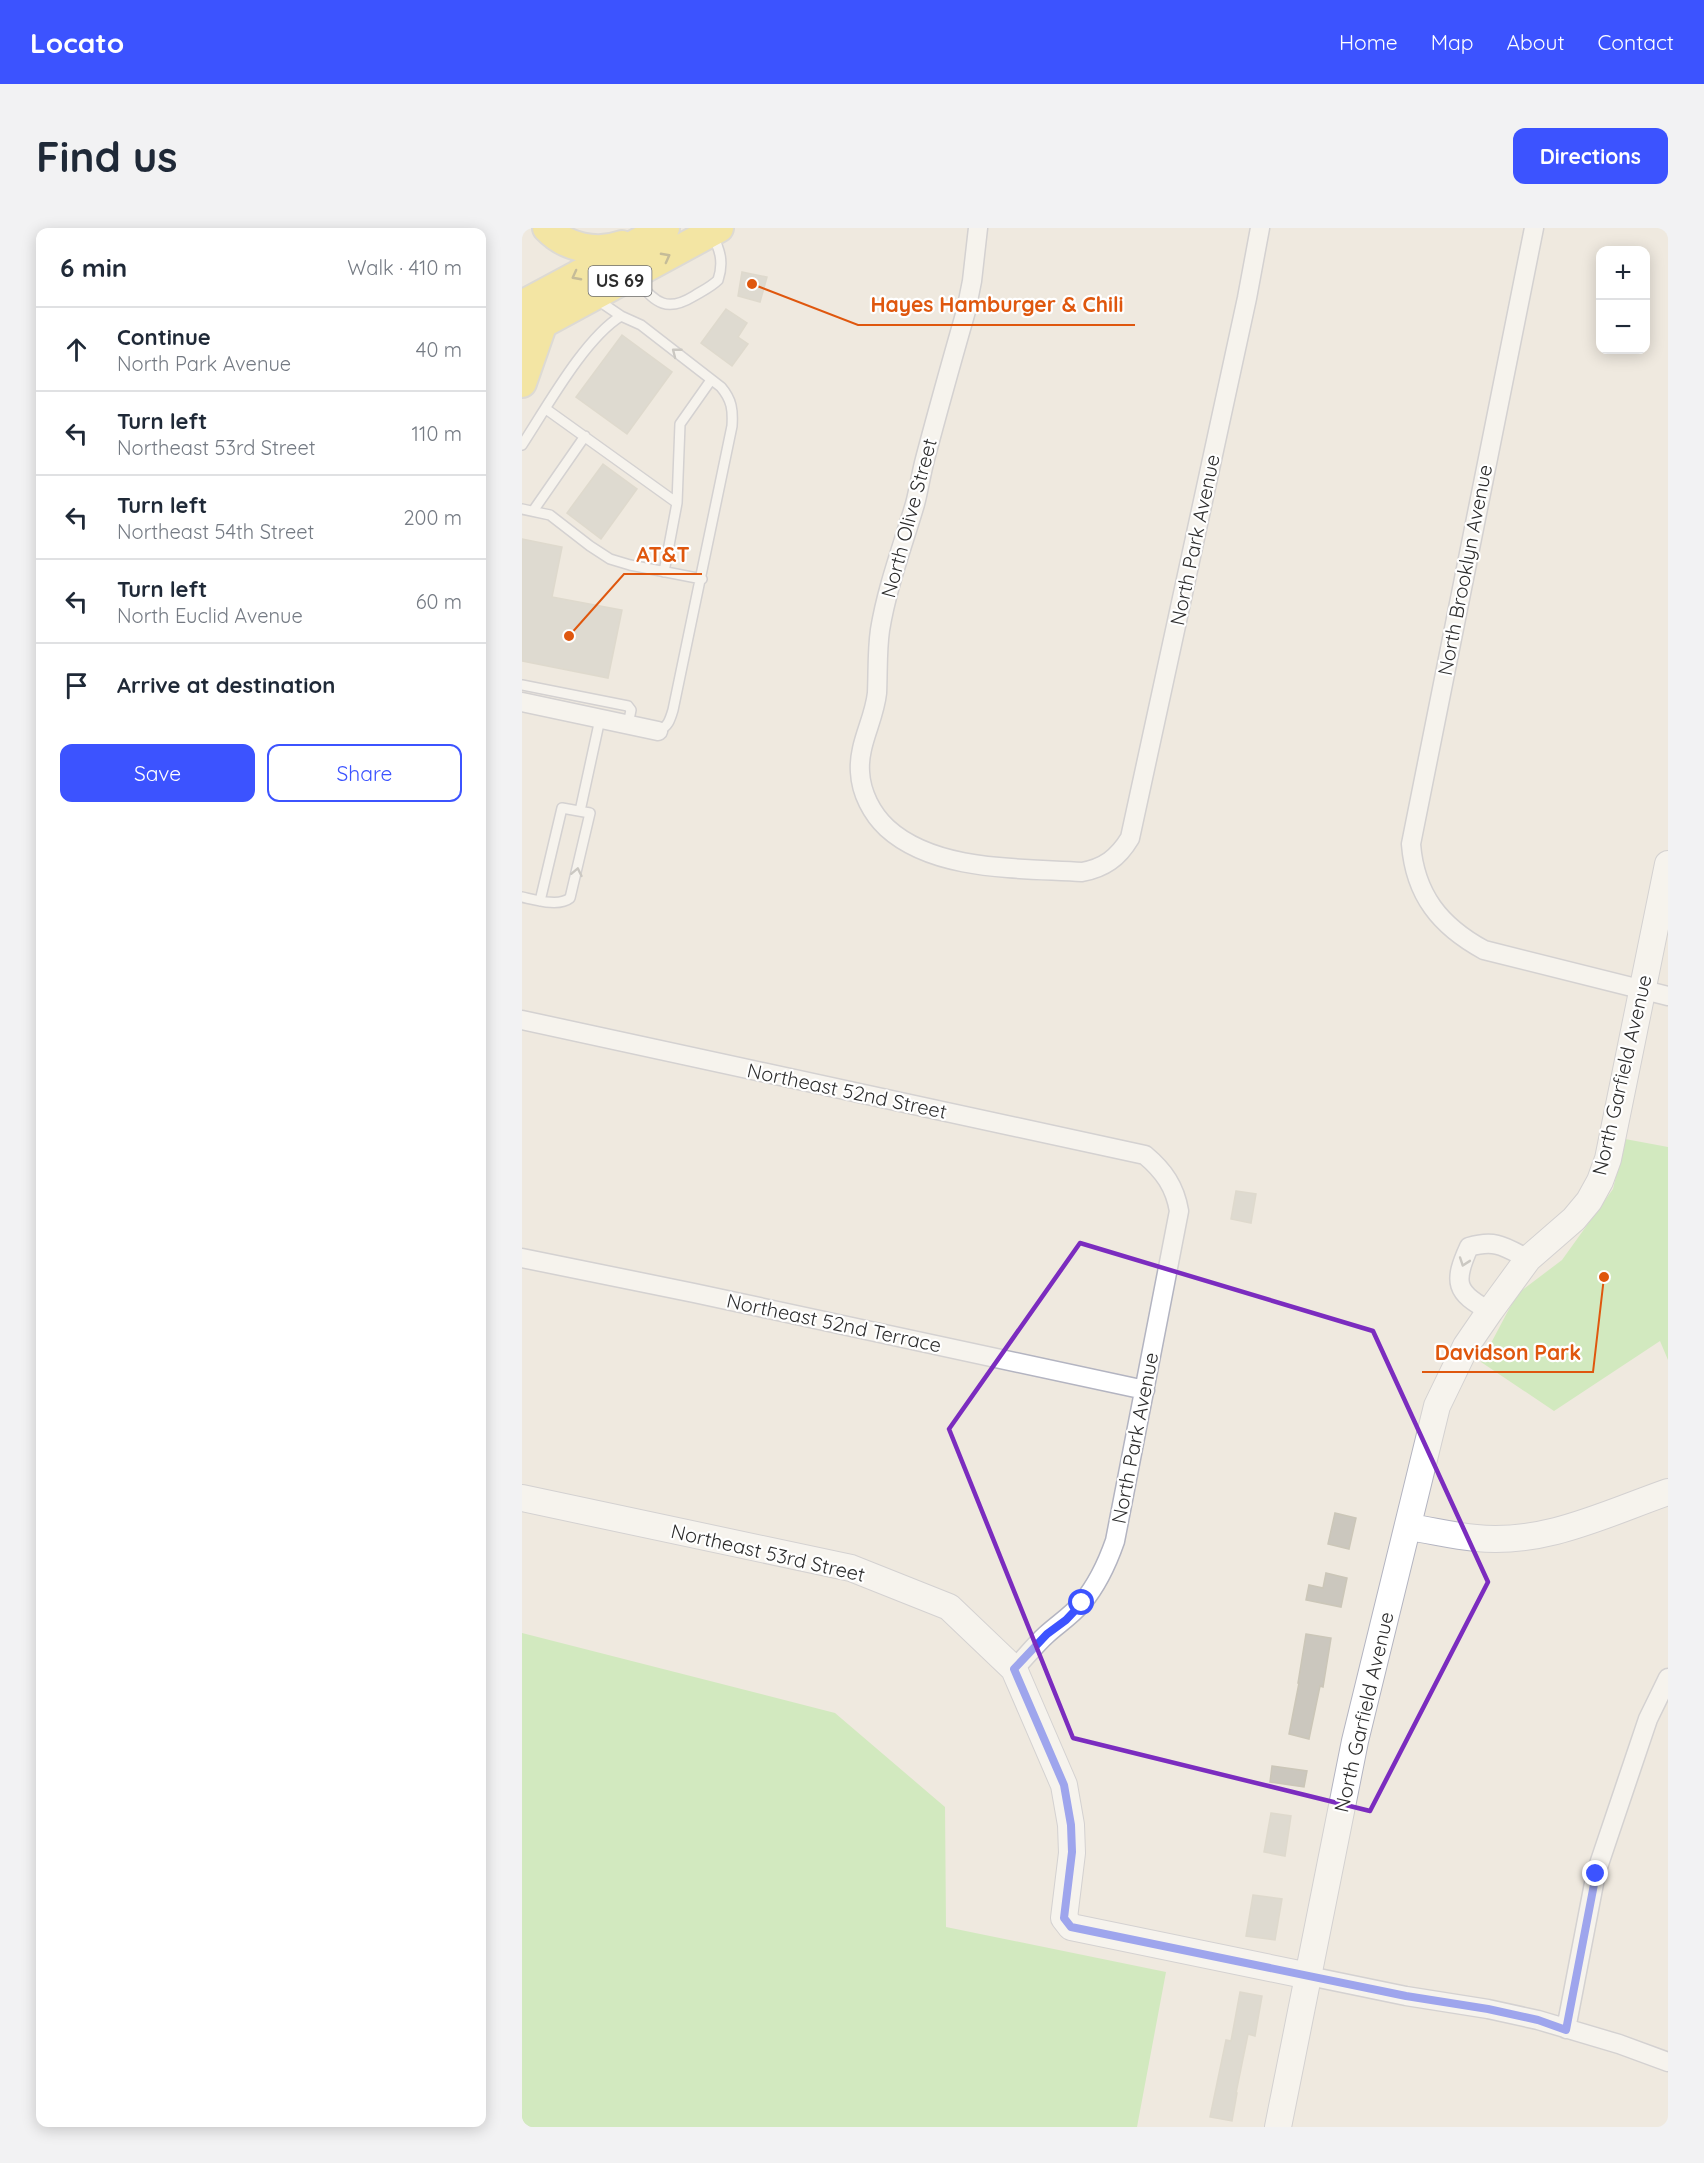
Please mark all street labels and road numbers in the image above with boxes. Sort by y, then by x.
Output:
road number: US 69 [588,266,652,296]
street label: North Olive Street [875,435,942,600]
street label: North Park Avenue [1164,452,1225,628]
street label: North Brooklyn Avenue [1432,462,1497,677]
street label: North Garfield Avenue [1586,972,1657,1178]
street label: Northeast 52nd Street [745,1057,949,1124]
street label: Northeast 52nd Terrace [725,1288,944,1357]
street label: North Park Avenue [1106,1350,1163,1526]
street label: Northeast 53rd Street [669,1518,868,1587]
street label: North Garfield Avenue [1328,1609,1399,1815]

